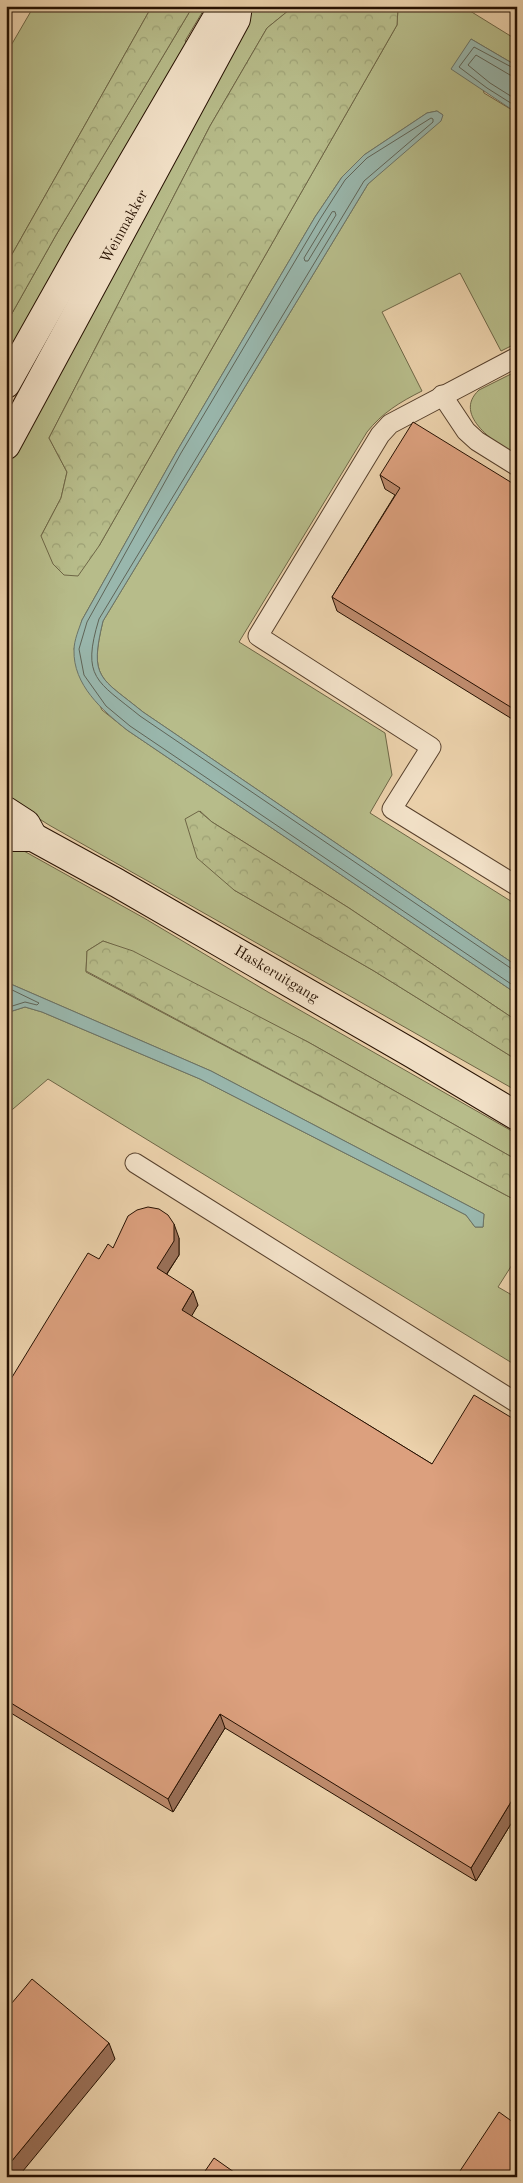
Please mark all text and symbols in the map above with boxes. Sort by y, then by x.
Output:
street label: Weinmakker [99,188,151,266]
street label: Haskeruitgang [231,944,321,1006]

